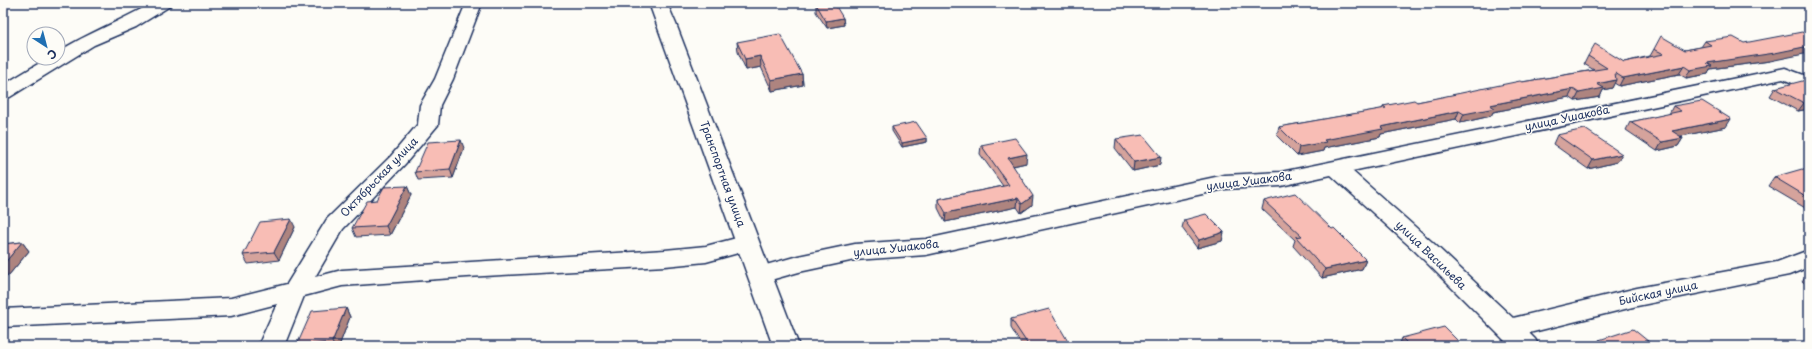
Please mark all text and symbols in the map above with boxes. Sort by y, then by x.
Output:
north arrow [26,26,66,66]
text: С [44,45,61,64]
street label: улица Ушакова [1523,100,1611,135]
street label: Транспортная улица [696,118,751,229]
street label: Октябрьская улица [336,133,422,221]
street label: улица Ушакова [1205,167,1293,194]
street label: улица Васильева [1392,216,1471,293]
street label: улица Ушакова [852,235,940,260]
street label: Бийская улица [1617,276,1699,309]

